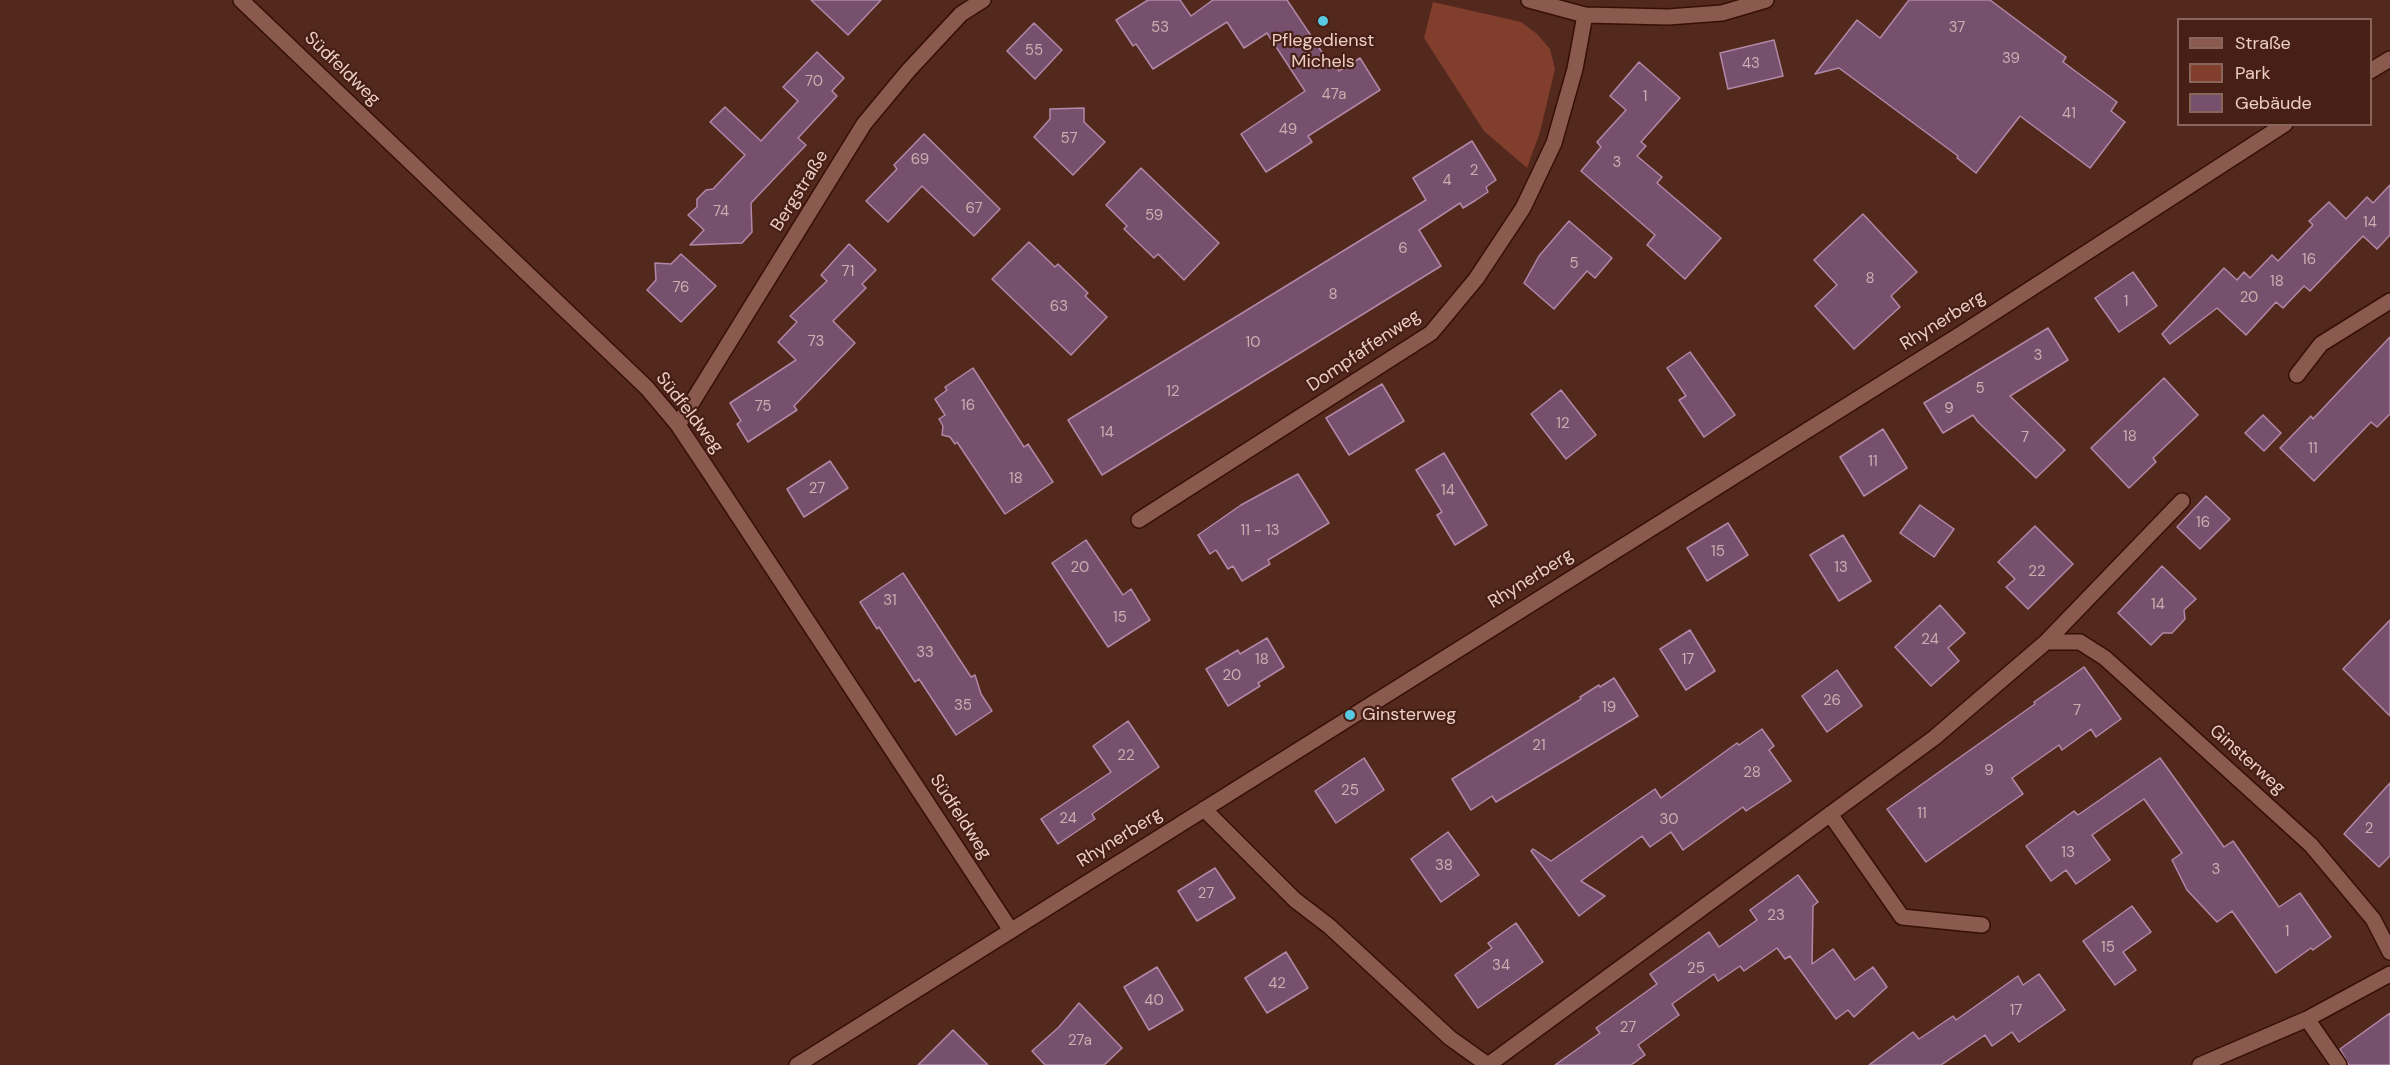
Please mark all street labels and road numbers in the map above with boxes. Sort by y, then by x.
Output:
street label: Südfeldweg [300,28,384,110]
street label: Bergstraße [767,146,833,236]
street label: Rhynerberg [1897,286,1989,356]
street label: Dompfaffenweg [1303,305,1425,397]
street label: Südfeldweg [651,368,727,458]
street label: Rhynerberg [1485,544,1577,614]
street label: Ginsterweg [2205,720,2289,800]
street label: Südfeldweg [925,770,995,864]
street label: Rhynerberg [1074,803,1166,873]

